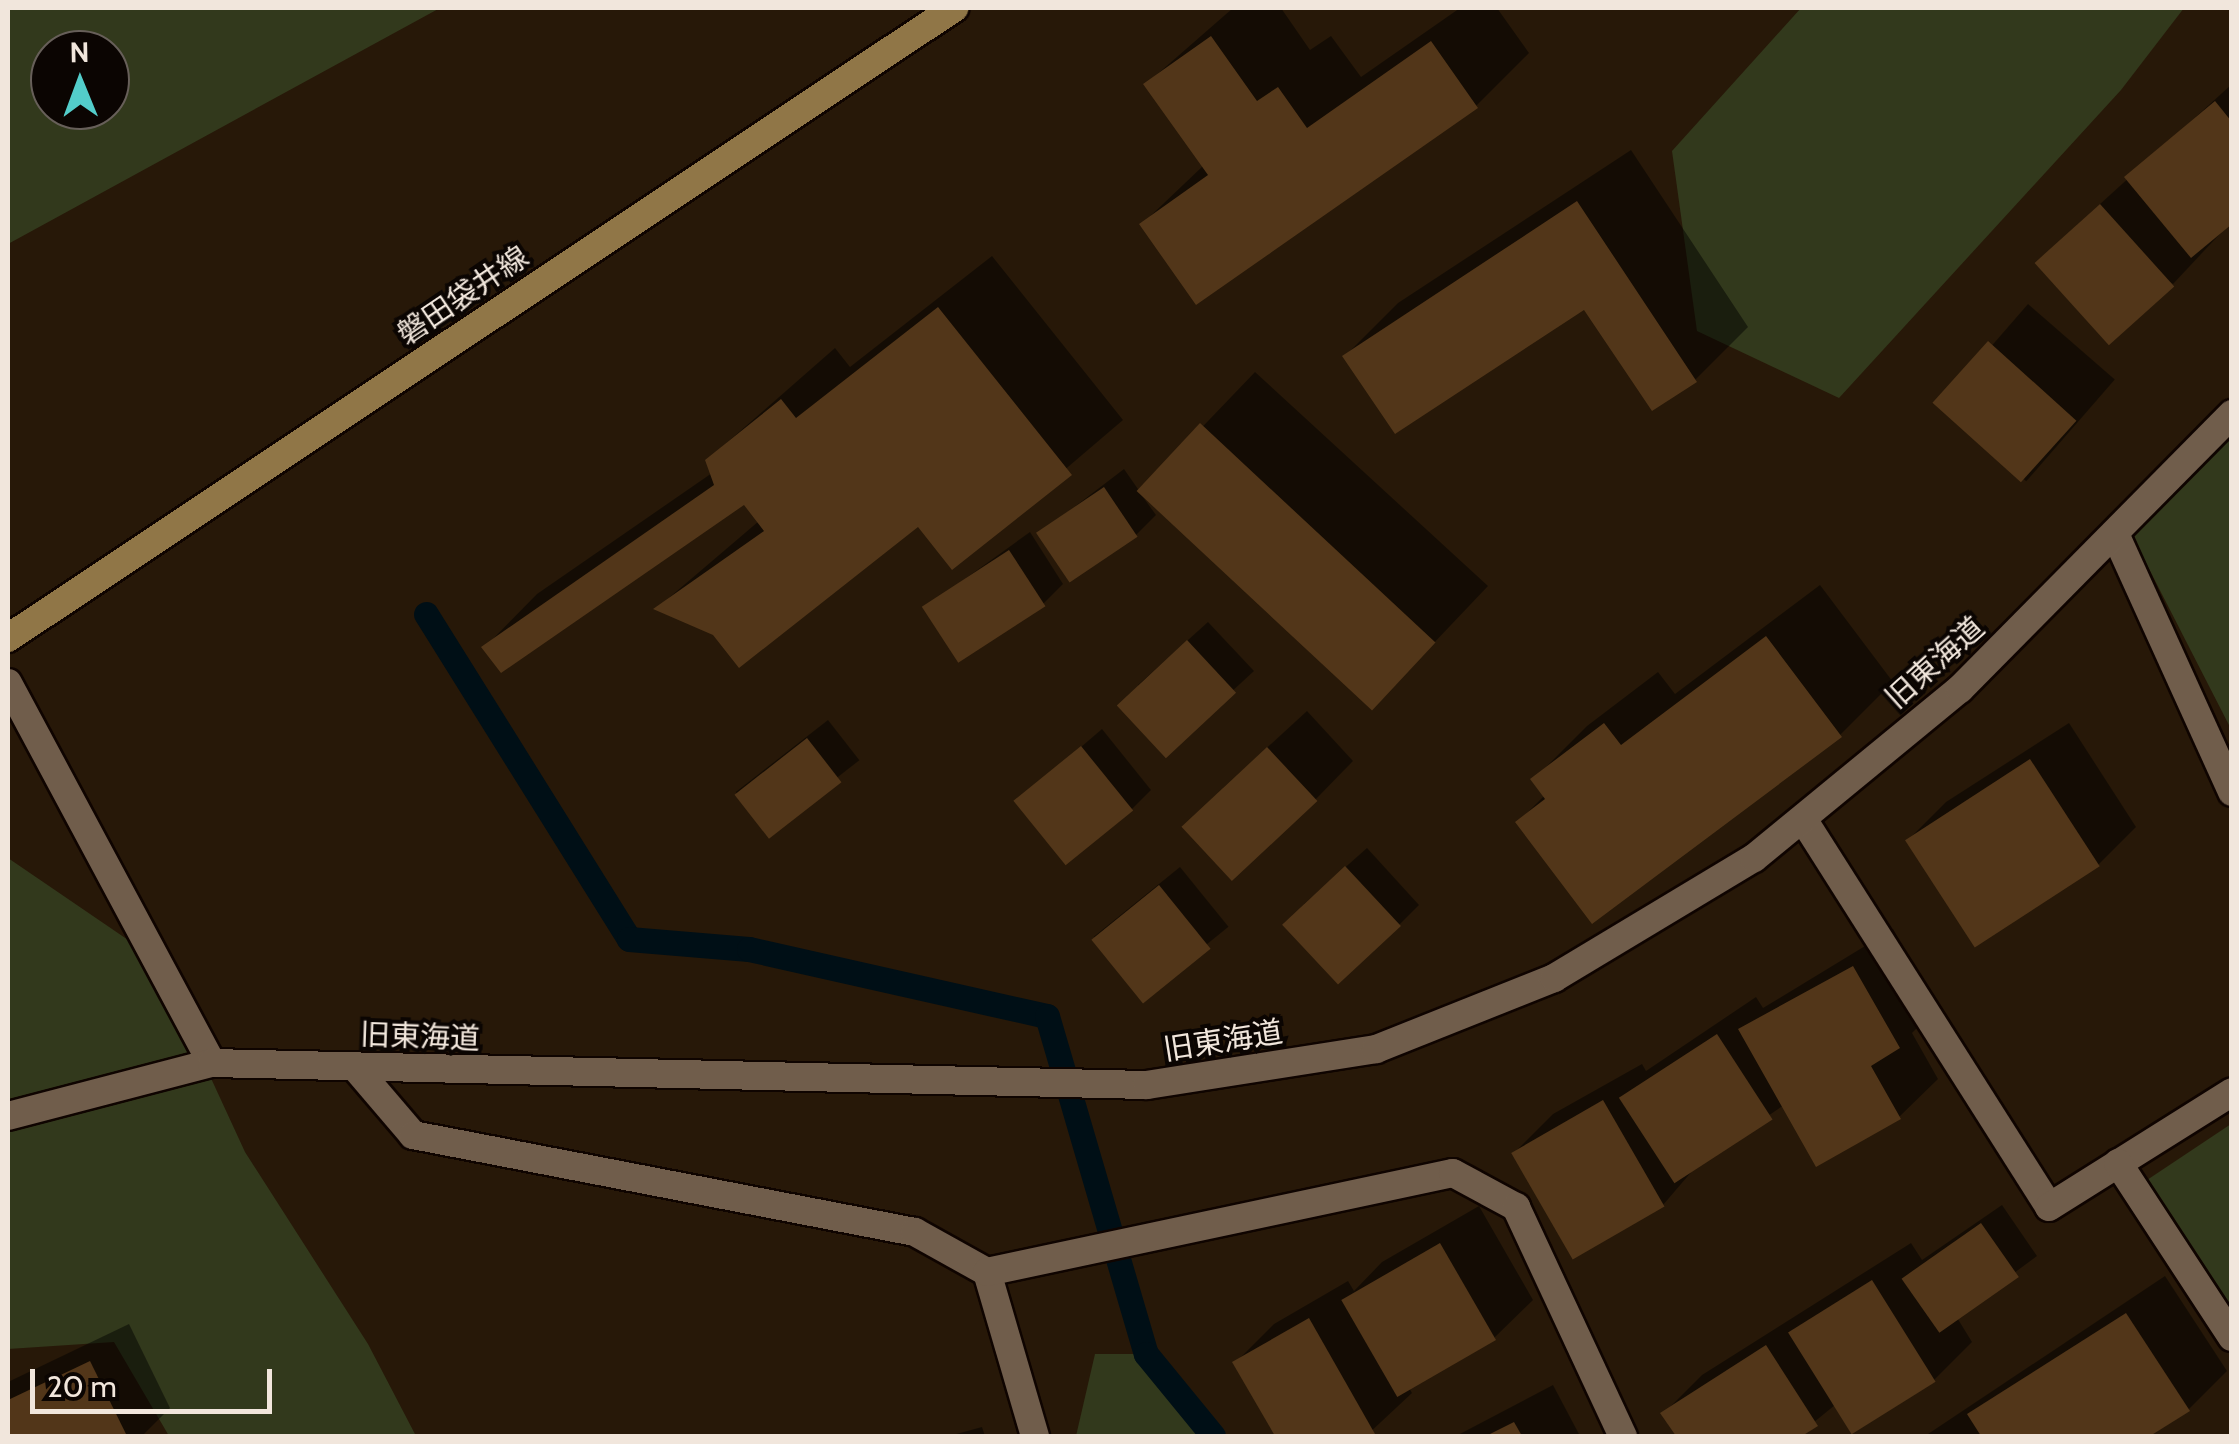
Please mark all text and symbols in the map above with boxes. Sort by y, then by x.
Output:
north arrow [30,30,130,130]
text: N [69,35,90,69]
street label: 磐田袋井線 [391,239,535,353]
street label: 旧東海道 [1878,609,1992,717]
street label: 旧東海道 [1161,1014,1285,1068]
street label: 旧東海道 [359,1017,481,1057]
scale bar [35,1349,278,1411]
text: 20 m [47,1368,117,1405]

